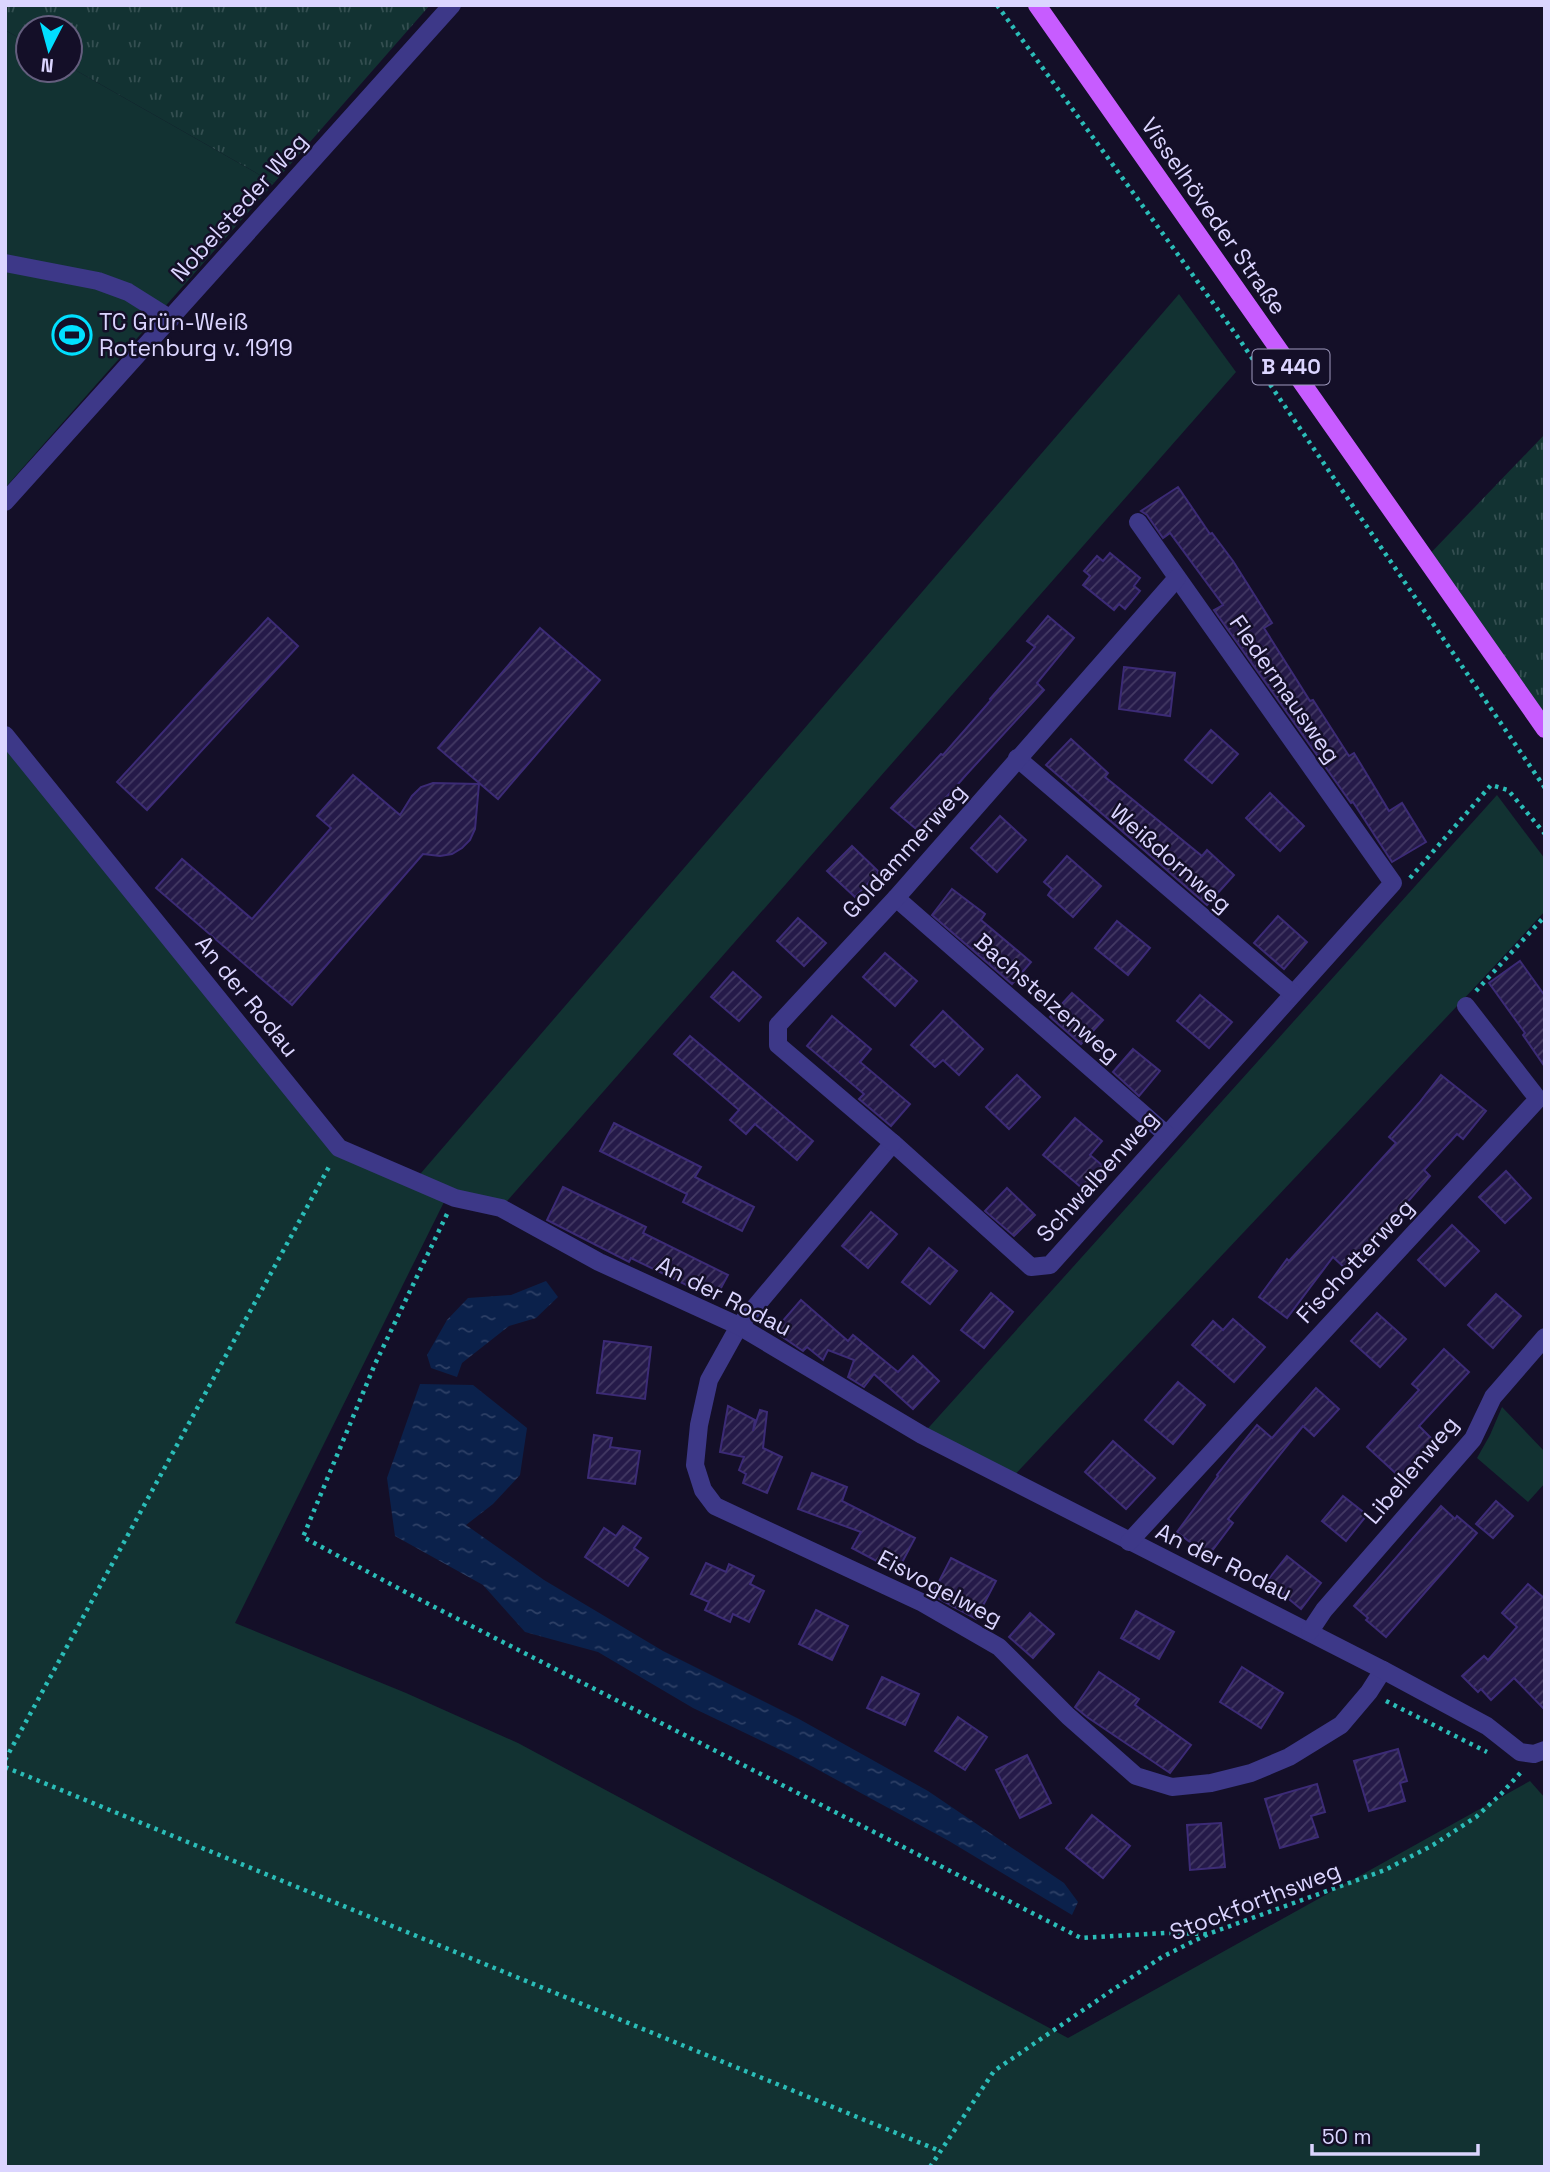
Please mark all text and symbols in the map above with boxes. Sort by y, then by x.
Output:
north arrow [14,14,84,84]
text: N [40,52,55,79]
street label: Visselhöveder Straße [1135,112,1293,320]
street label: Nobelsteder Weg [164,126,314,288]
place label: TC Grün-Weiß Rotenburg v. 1919 [99,307,293,363]
sports icon: TC Grün-Weiß Rotenburg v. 1919 [51,314,93,356]
road number: B 440 [1252,350,1330,384]
street label: Fledermausweg [1223,609,1347,769]
street label: Goldammerweg [835,777,973,925]
street label: Weißdornweg [1104,797,1238,919]
street label: Bachstelzenweg [968,927,1126,1069]
street label: An der Rodau [189,929,305,1063]
street label: Schwalbenweg [1030,1104,1164,1248]
street label: Fischotterweg [1290,1193,1420,1329]
street label: An der Rodau [651,1249,797,1343]
street label: Libellenweg [1357,1410,1465,1530]
street label: An der Rodau [1151,1516,1297,1608]
street label: Eisvogelweg [872,1543,1008,1633]
street label: Stockforthsweg [1165,1855,1345,1947]
scale bar [1312,2112,1478,2156]
text: 50 m [1322,2123,1372,2150]

